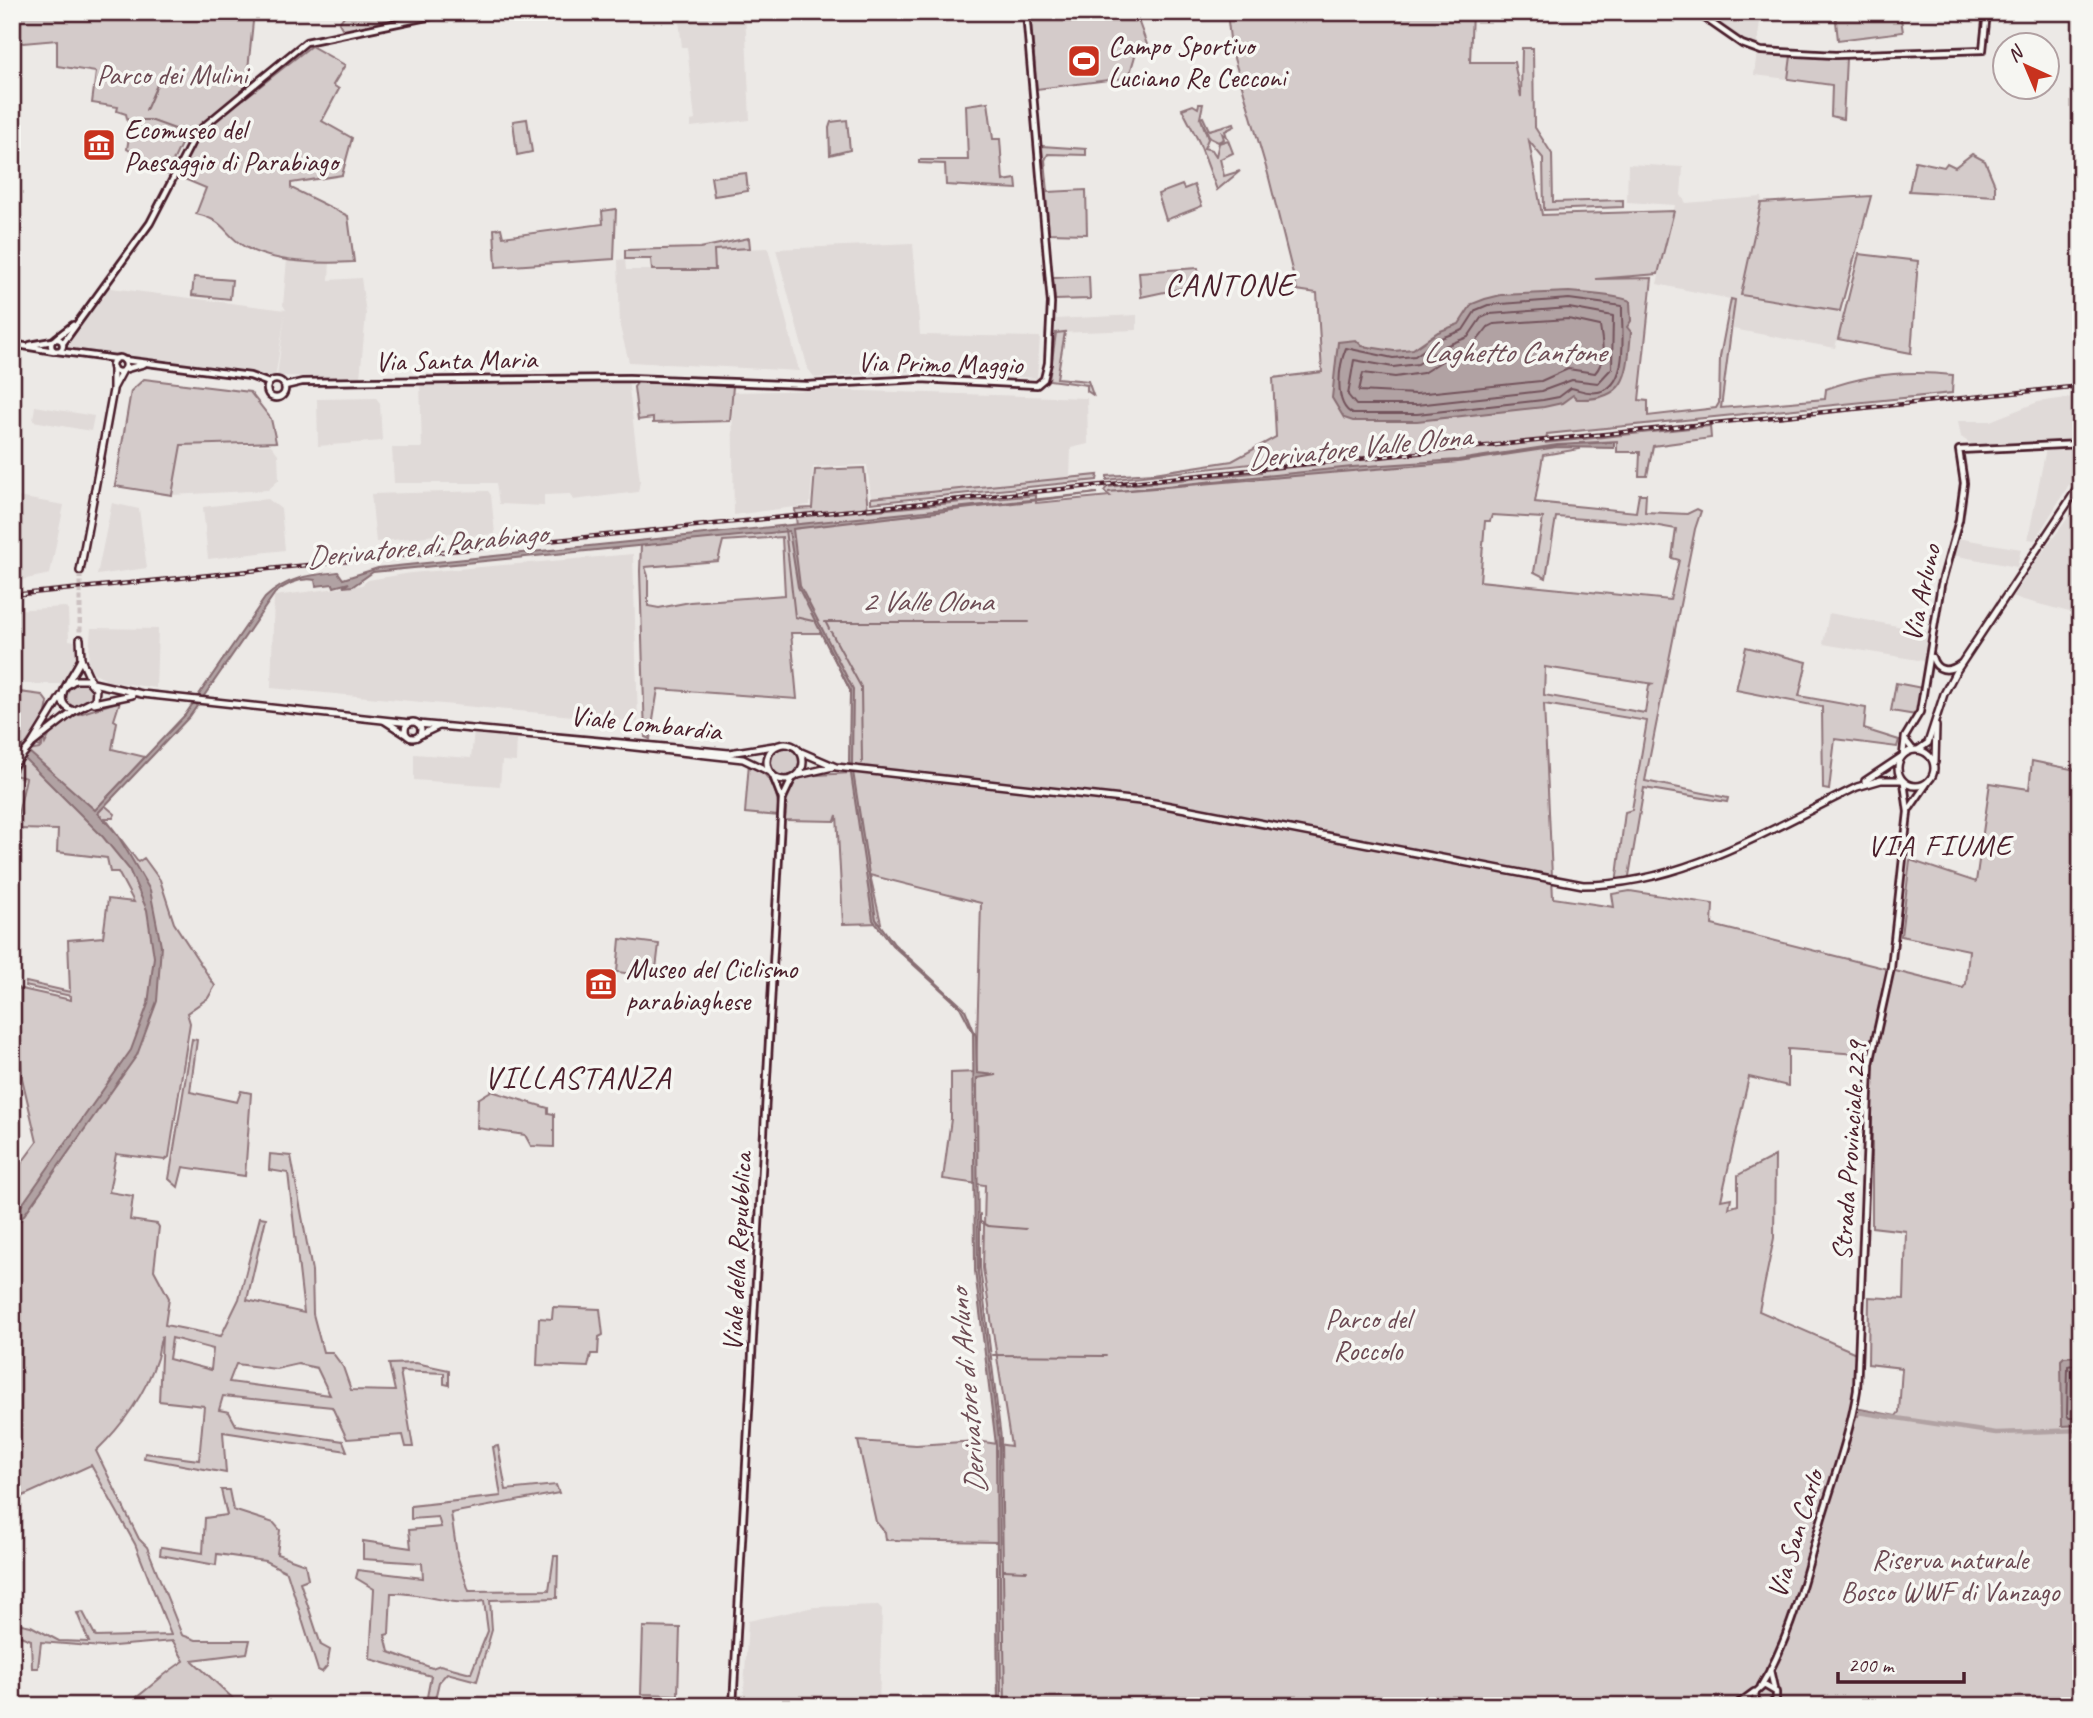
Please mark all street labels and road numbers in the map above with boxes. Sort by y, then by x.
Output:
street label: Via Santa Maria [375,341,539,379]
street label: Via Primo Maggio [857,344,1025,382]
street label: Via Arluno [1894,539,1949,645]
street label: Viale Lombardia [569,698,725,749]
street label: Strada Provinciale 229 [1824,1038,1874,1262]
street label: Viale della Repubblica [714,1149,760,1352]
street label: Via San Carlo [1759,1463,1832,1602]

